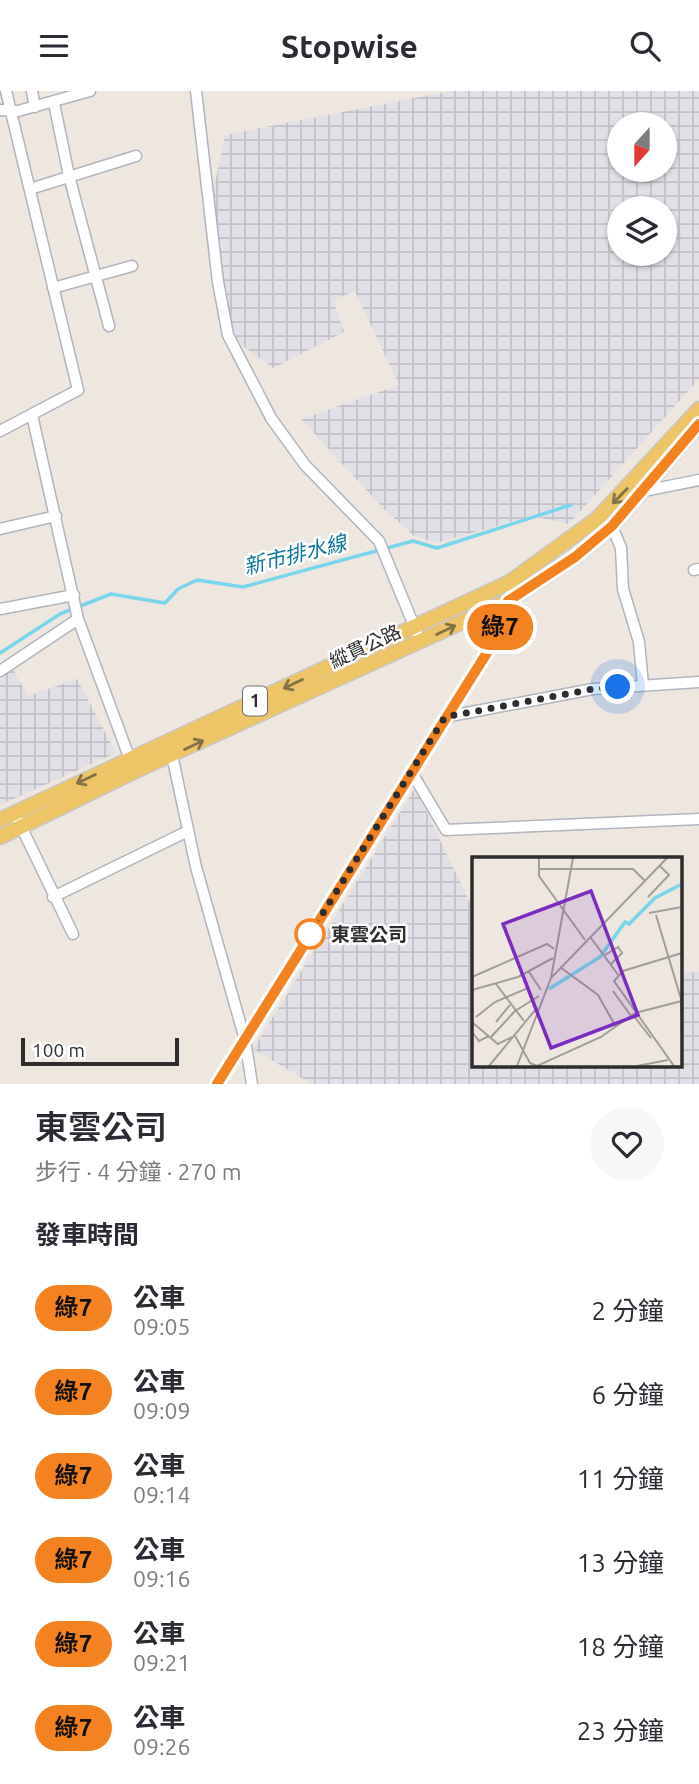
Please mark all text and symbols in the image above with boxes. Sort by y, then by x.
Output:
icon: menu [35,27,73,65]
icon: search [626,27,664,65]
text: Stopwise [281,28,418,64]
north arrow [607,112,677,182]
map controls [607,112,677,266]
button: layers [607,196,677,266]
one-way arrow [612,487,629,504]
water label: 新市排水線 [241,529,351,578]
line badge: 綠7 [468,604,532,650]
text: 綠7 [481,613,519,640]
street label: 縱貫公路 [326,620,404,672]
one-way arrow [435,623,456,636]
your location [600,669,635,704]
one-way arrow [282,678,304,691]
road number: 1 [243,687,267,715]
one-way arrow [183,738,205,751]
one-way arrow [76,773,97,786]
inset map [472,857,682,1067]
marker: 東雲公司 [295,919,325,949]
place label: 東雲公司 [331,923,407,945]
scale bar [21,1035,178,1067]
text: 100 m [32,1039,85,1061]
button: heart [590,1107,664,1181]
text: 東雲公司 [35,1108,167,1145]
text: 步行 · 4 分鐘 · 270 m [35,1159,242,1184]
text: 發車時間 [35,1220,139,1249]
text: 公車 [133,1283,185,1312]
text: 綠7 [55,1294,92,1321]
text: 2 分鐘 [591,1296,664,1325]
text: 09:05 [133,1314,191,1339]
text: 公車 [133,1367,185,1396]
text: 綠7 [55,1378,92,1405]
text: 6 分鐘 [591,1380,664,1409]
text: 09:09 [133,1398,191,1423]
text: 公車 [133,1451,185,1480]
text: 綠7 [55,1462,92,1489]
text: 11 分鐘 [577,1464,664,1493]
text: 09:14 [133,1482,191,1507]
text: 公車 [133,1535,185,1564]
text: 綠7 [55,1546,92,1573]
text: 13 分鐘 [577,1548,664,1577]
text: 09:16 [133,1566,191,1591]
text: 公車 [133,1619,185,1648]
text: 綠7 [55,1630,92,1657]
text: 18 分鐘 [577,1632,664,1661]
text: 09:21 [133,1650,191,1675]
text: 公車 [133,1703,185,1732]
text: 綠7 [55,1714,92,1741]
text: 23 分鐘 [577,1716,664,1745]
text: 09:26 [133,1734,191,1759]

